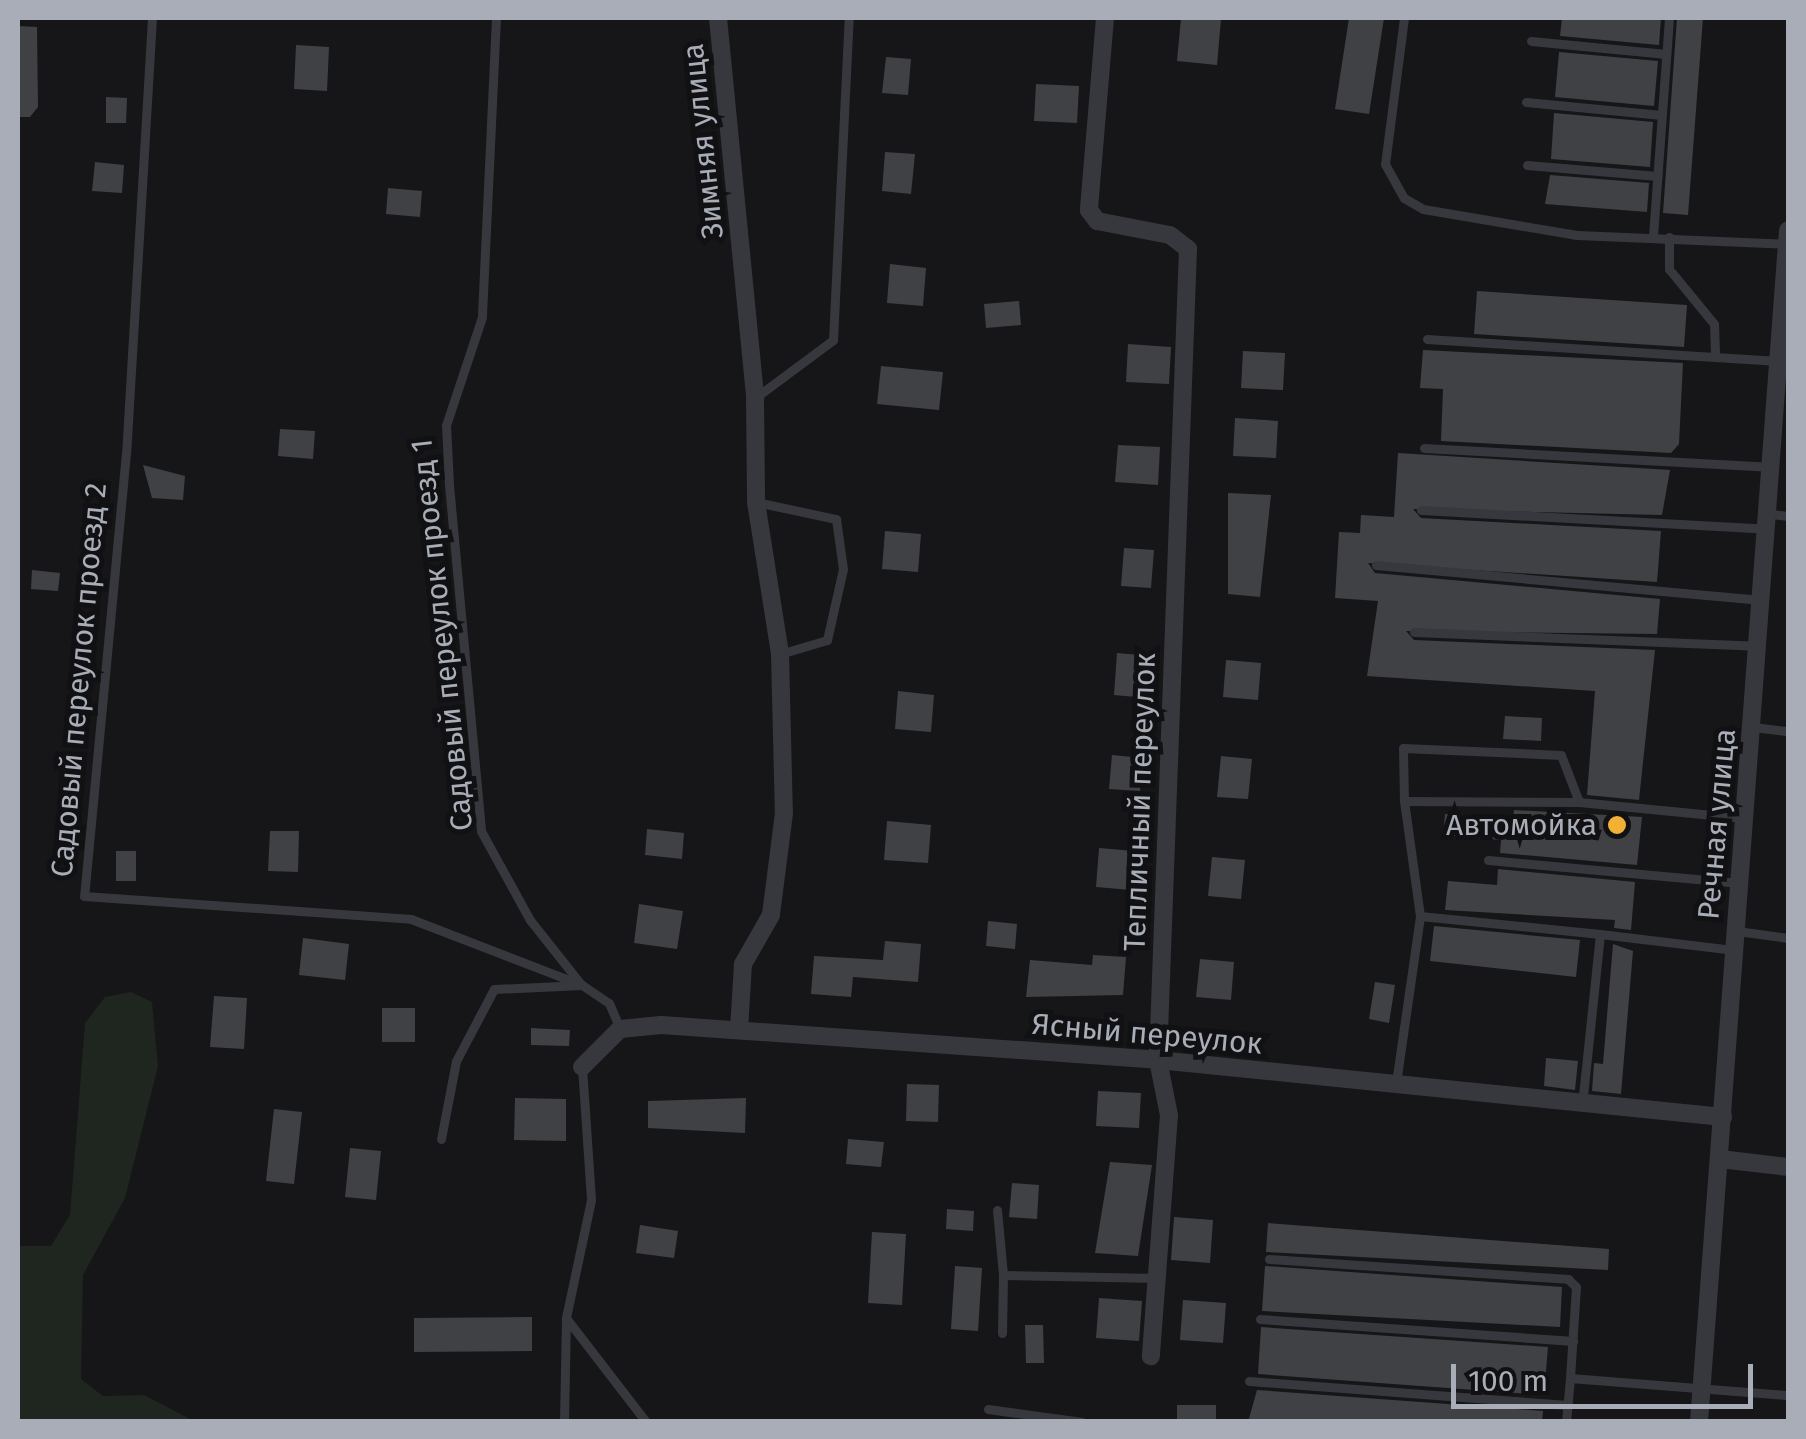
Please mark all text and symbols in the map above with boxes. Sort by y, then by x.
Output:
street label: Зимняя улица [675,42,731,240]
street label: Садовый переулок проезд 1 [404,437,480,833]
street label: Садовый переулок проезд 2 [44,481,114,879]
street label: Тепличный переулок [1117,652,1163,952]
street label: Речная улица [1691,727,1743,921]
place label: Автомойка [1446,807,1597,843]
marker: Автомойка [1606,814,1628,836]
street label: Ясный переулок [1030,1006,1264,1062]
scale bar [1456,1344,1758,1406]
text: 100 m [1468,1363,1548,1399]

